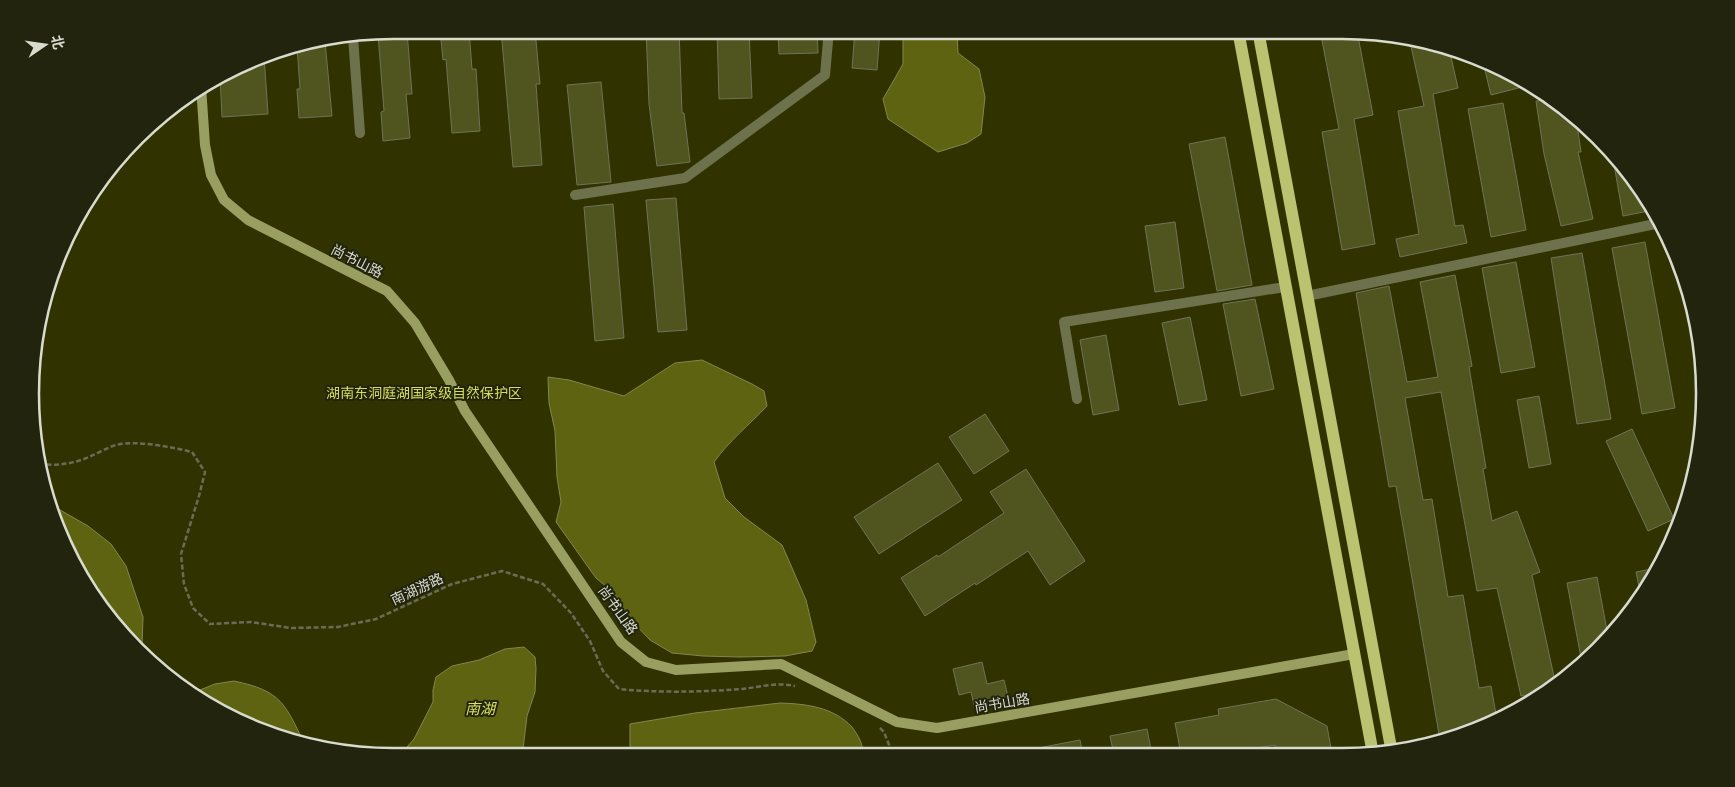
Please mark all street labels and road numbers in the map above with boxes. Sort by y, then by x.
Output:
street label: 尚书山路 [328,239,386,282]
street label: 南湖游路 [387,568,446,609]
street label: 尚书山路 [594,581,643,638]
street label: 尚书山路 [973,688,1031,717]

